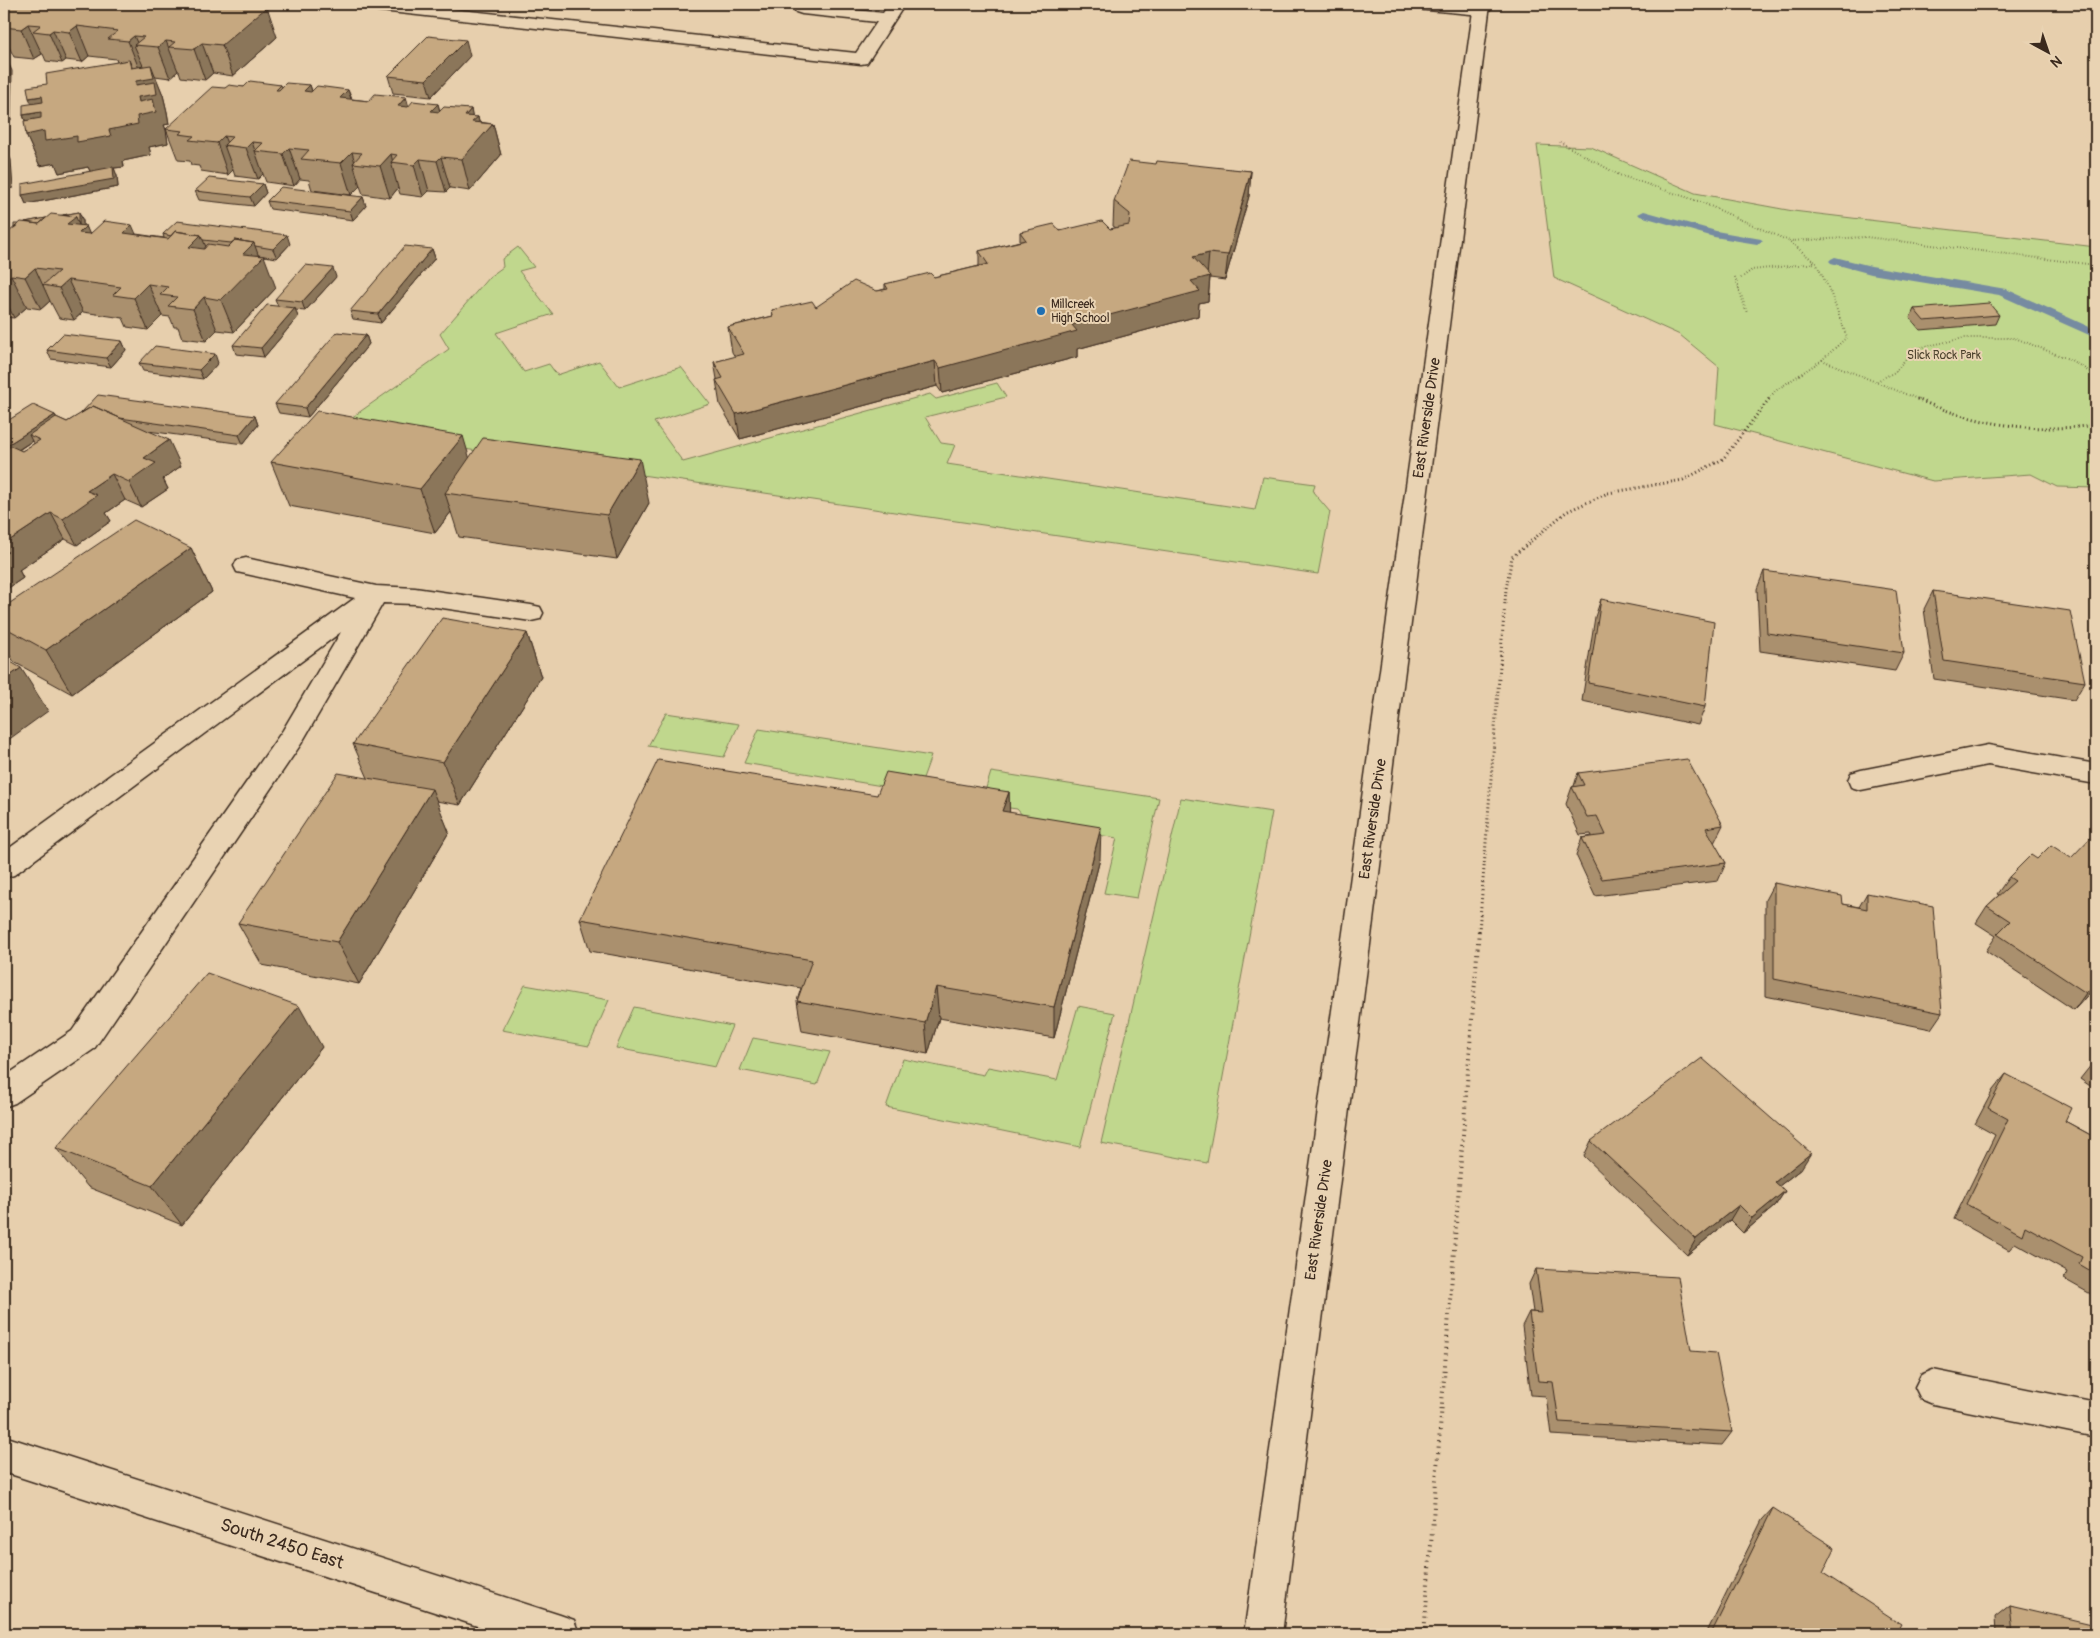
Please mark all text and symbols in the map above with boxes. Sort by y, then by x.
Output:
north arrow [2022,28,2072,78]
text: N [2047,52,2065,71]
place label: Millcreek High School [1051,297,1110,326]
marker: Millcreek High School [1035,305,1047,317]
park label: Slick Rock Park [1907,348,1981,363]
street label: East Riverside Drive [1409,356,1445,480]
street label: East Riverside Drive [1355,757,1391,881]
street label: East Riverside Drive [1301,1158,1337,1282]
street label: South 2450 East [217,1513,347,1575]

